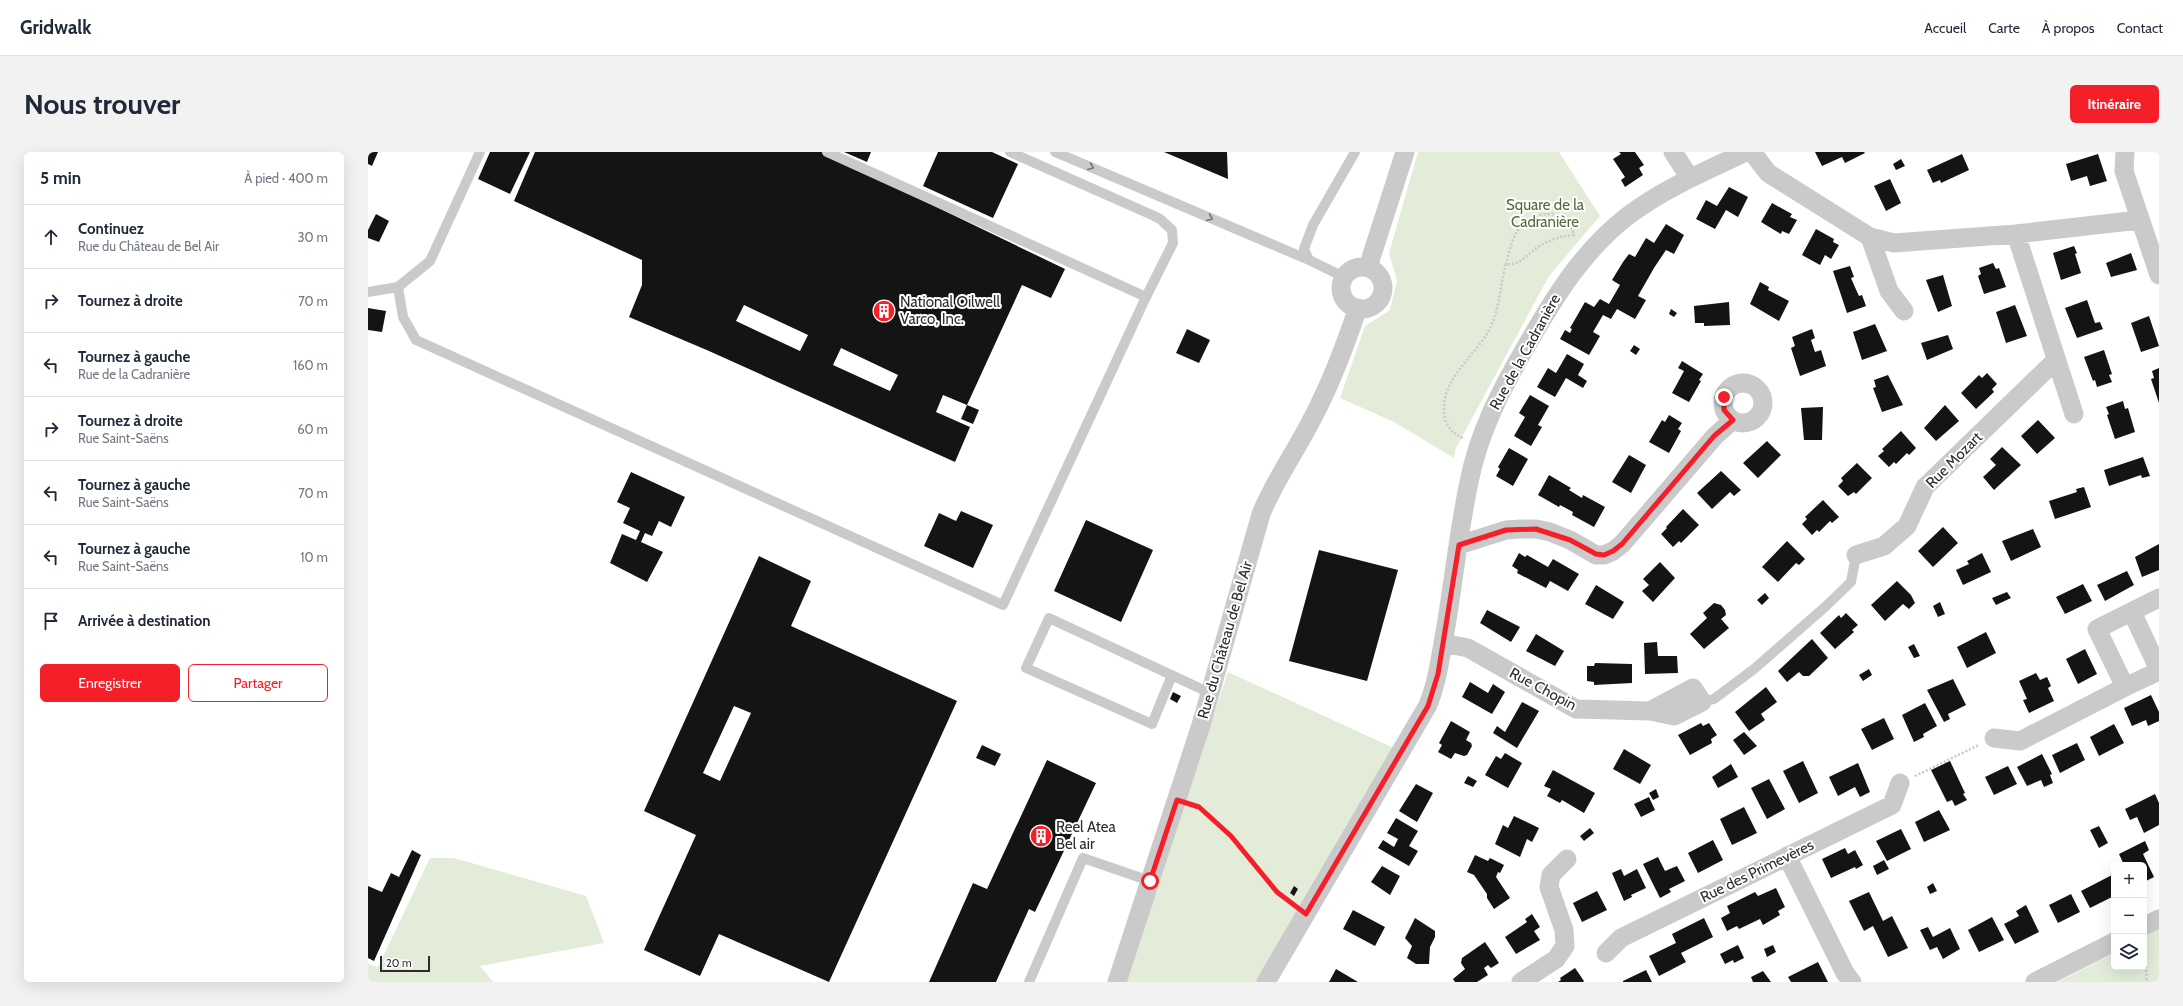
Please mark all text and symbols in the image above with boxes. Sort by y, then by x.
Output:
text: Gridwalk [20,16,92,39]
text: Accueil [1924,19,1966,37]
text: Carte [1988,19,2020,37]
text: À propos [2042,19,2095,37]
text: Contact [2117,19,2163,37]
button: Itinéraire [2070,85,2159,123]
text: Nous trouver [24,87,180,121]
one-way arrow [1086,162,1094,170]
text: 5 min [40,168,81,188]
text: À pied · 400 m [244,170,328,186]
park label: Square de la Cadranière [1506,196,1585,231]
one-way arrow [1207,213,1214,221]
text: Continuez [78,220,144,238]
icon: ahead [40,226,62,248]
text: 30 m [298,229,328,245]
text: Rue du Château de Bel Air [78,238,219,254]
icon: right [40,290,62,312]
street label: Rue de la Cadranière [1486,291,1564,413]
text: Tournez à droite [78,292,183,310]
text: 70 m [298,293,328,309]
place label: National Oilwell Varco, Inc. [900,293,1001,328]
building icon: National Oilwell Varco, Inc. [871,298,897,324]
text: Tournez à gauche [78,348,190,366]
icon: left [40,354,62,376]
text: 160 m [293,357,328,373]
text: Rue de la Cadranière [78,366,190,382]
route end [1715,388,1733,406]
text: Tournez à droite [78,412,183,430]
icon: right [40,418,62,440]
text: 60 m [297,421,328,437]
street label: Rue Mozart [1922,428,1986,492]
text: Rue Saint-Saëns [78,430,169,446]
text: Tournez à gauche [78,476,190,494]
icon: left [40,482,62,504]
text: 70 m [298,485,328,501]
text: Rue Saint-Saëns [78,494,169,510]
text: Tournez à gauche [78,540,190,558]
icon: left [40,546,62,568]
text: 10 m [300,549,328,565]
text: Rue Saint-Saëns [78,558,169,574]
street label: Rue du Château de Bel Air [1194,559,1256,721]
icon: arrive [40,610,62,632]
text: Arrivée à destination [78,612,210,630]
button: Enregistrer [40,664,180,702]
button: Partager [188,664,328,702]
street label: Rue Chopin [1506,664,1580,714]
place label: Reel Atea Bel air [1056,818,1117,853]
building icon: Reel Atea Bel air [1028,823,1054,849]
street label: Rue des Primevères [1697,836,1817,906]
map controls [2111,862,2147,970]
button: + [2111,862,2147,898]
route start [1141,872,1159,890]
button: − [2111,898,2147,934]
button: layers [2111,934,2147,970]
scale bar [380,954,430,973]
text: 20 m [386,956,412,970]

